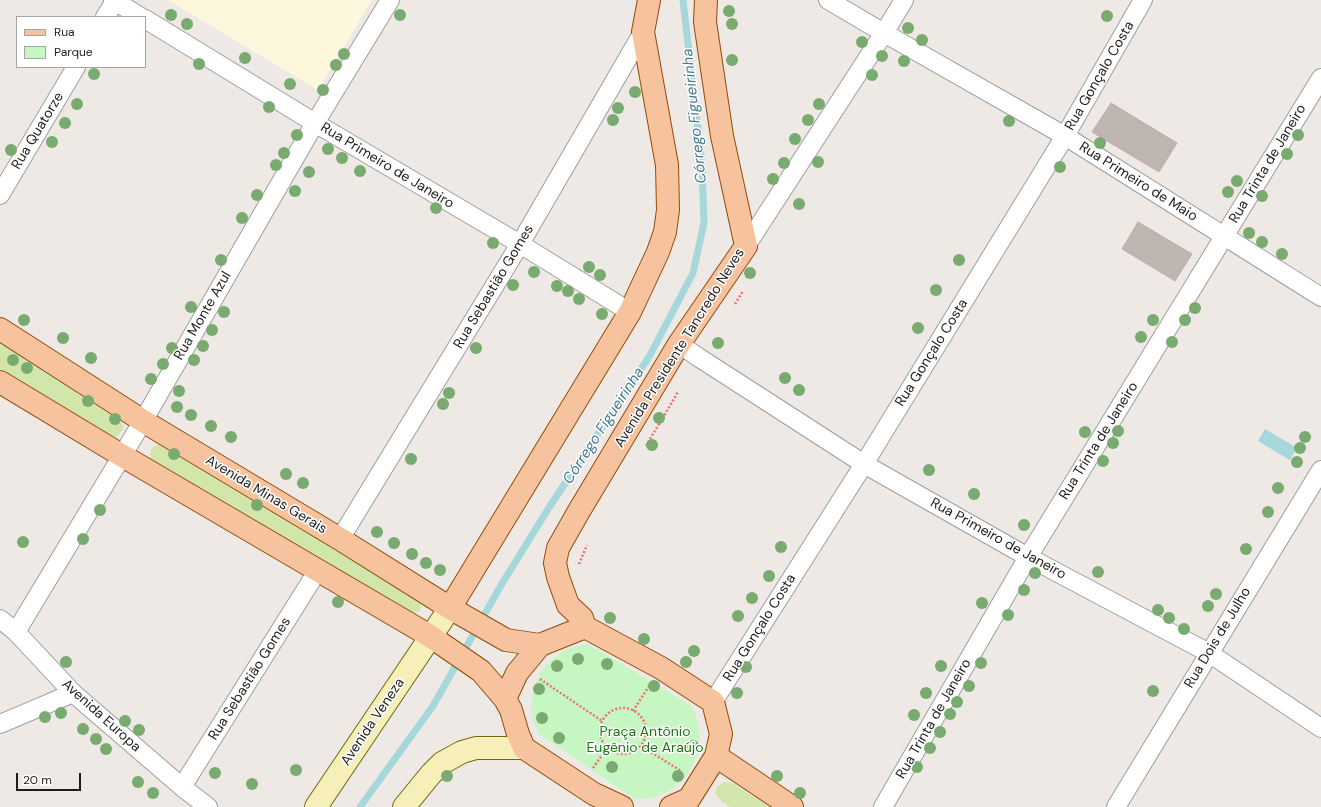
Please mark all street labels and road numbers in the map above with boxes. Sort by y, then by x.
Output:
street label: Rua Gonçalo Costa [1062,18,1138,134]
street label: Rua Quatorze [8,89,68,173]
street label: Rua Trinta de Janeiro [1226,101,1310,227]
street label: Rua Primeiro de Janeiro [317,119,457,213]
street label: Rua Primeiro de Maio [1076,139,1200,225]
street label: Rua Sebastião Gomes [450,222,538,352]
street label: Avenida Presidente Tancredo Neves [611,245,749,451]
street label: Rua Monte Azul [171,269,235,363]
street label: Rua Gonçalo Costa [892,296,972,410]
street label: Rua Trinta de Janeiro [1056,379,1142,503]
street label: Avenida Minas Gerais [202,452,330,538]
street label: Rua Primeiro de Janeiro [927,495,1069,583]
street label: Rua Gonçalo Costa [720,571,800,685]
street label: Rua Dois de Julho [1181,585,1255,691]
street label: Rua Sebastião Gomes [205,614,295,744]
street label: Rua Trinta de Janeiro [893,656,975,782]
street label: Avenida Veneza [338,675,408,769]
street label: Avenida Europa [58,676,144,756]

